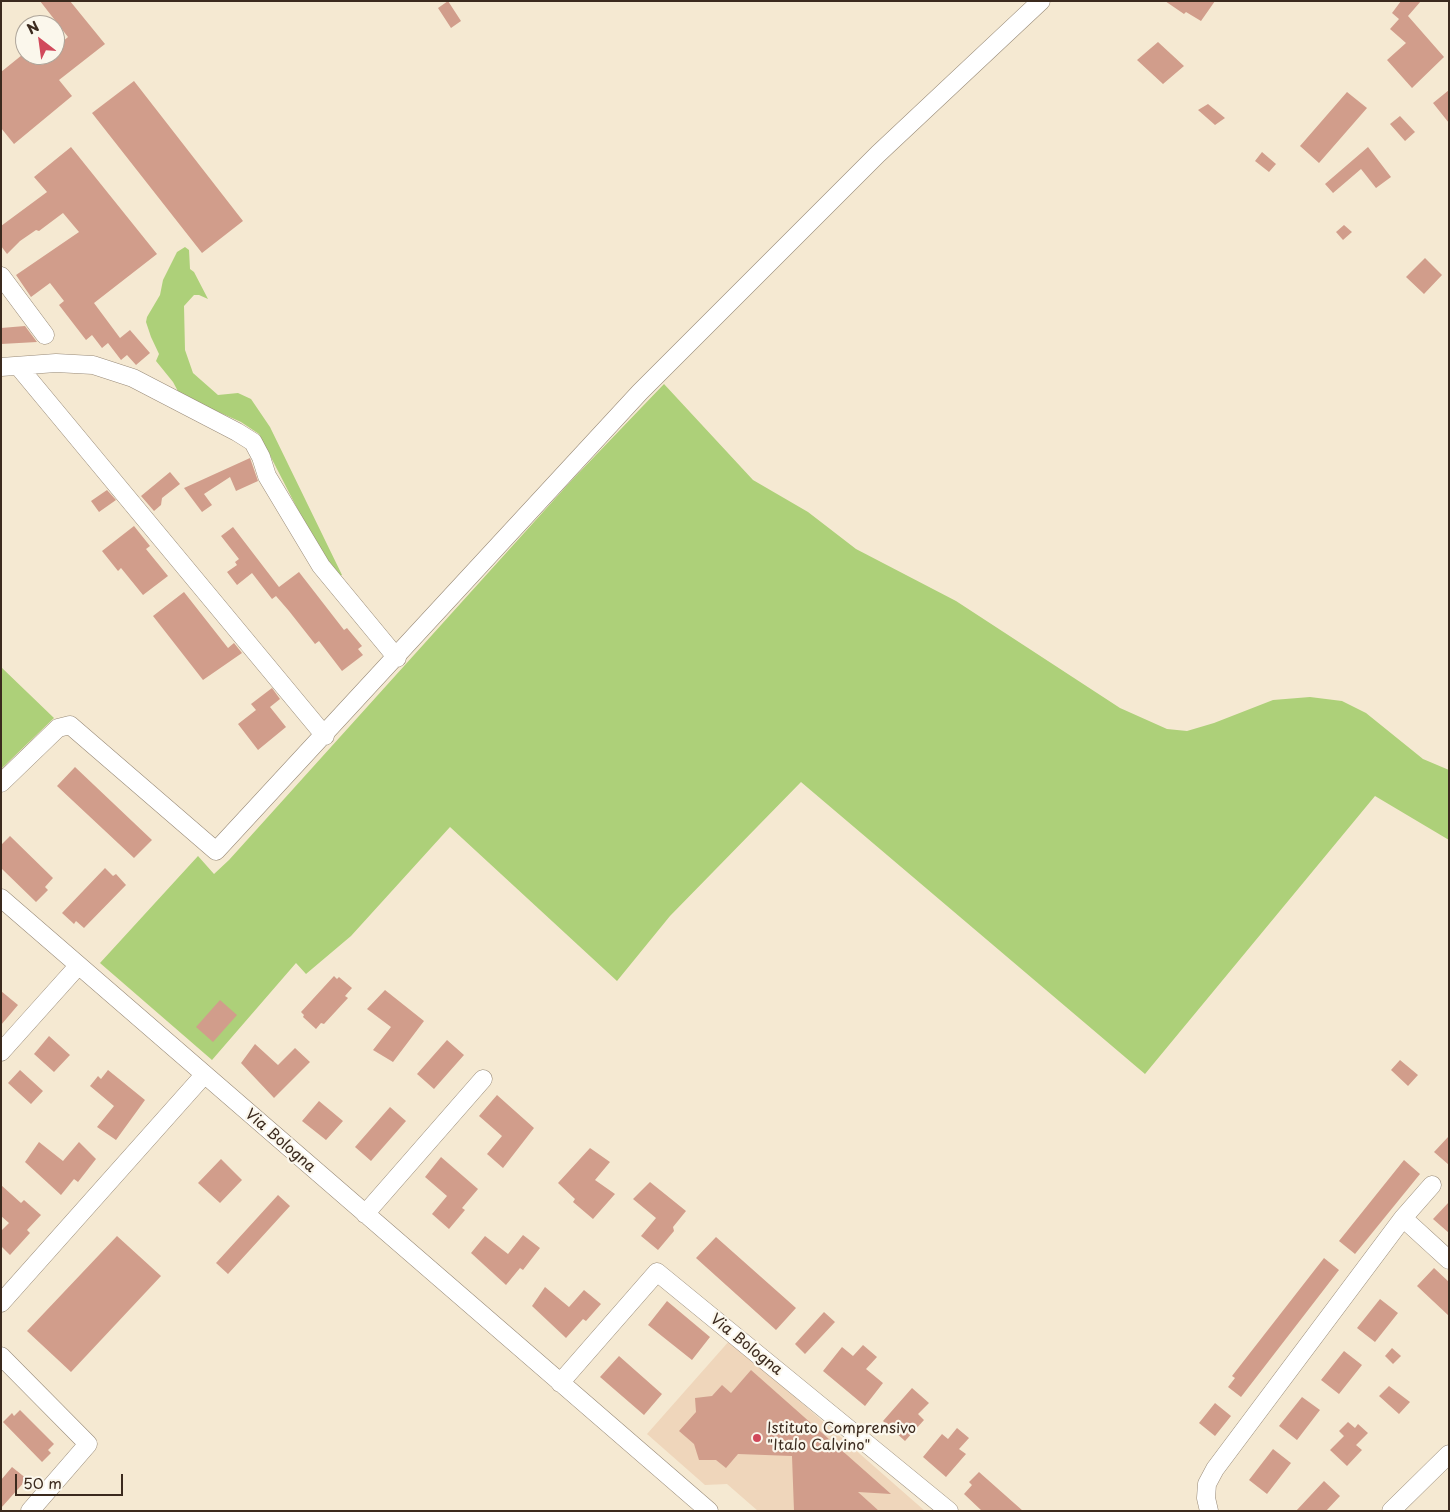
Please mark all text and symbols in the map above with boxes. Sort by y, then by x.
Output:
north arrow [15,15,65,65]
text: N [23,16,43,39]
street label: Via Bologna [241,1106,319,1176]
street label: Via Bologna [706,1310,786,1380]
place label: Istituto Comprensivo "Italo Calvino" [767,1420,916,1455]
marker: Istituto Comprensivo "Italo Calvino" [751,1432,763,1444]
scale bar [18,1464,125,1496]
text: 50 m [23,1471,62,1494]

